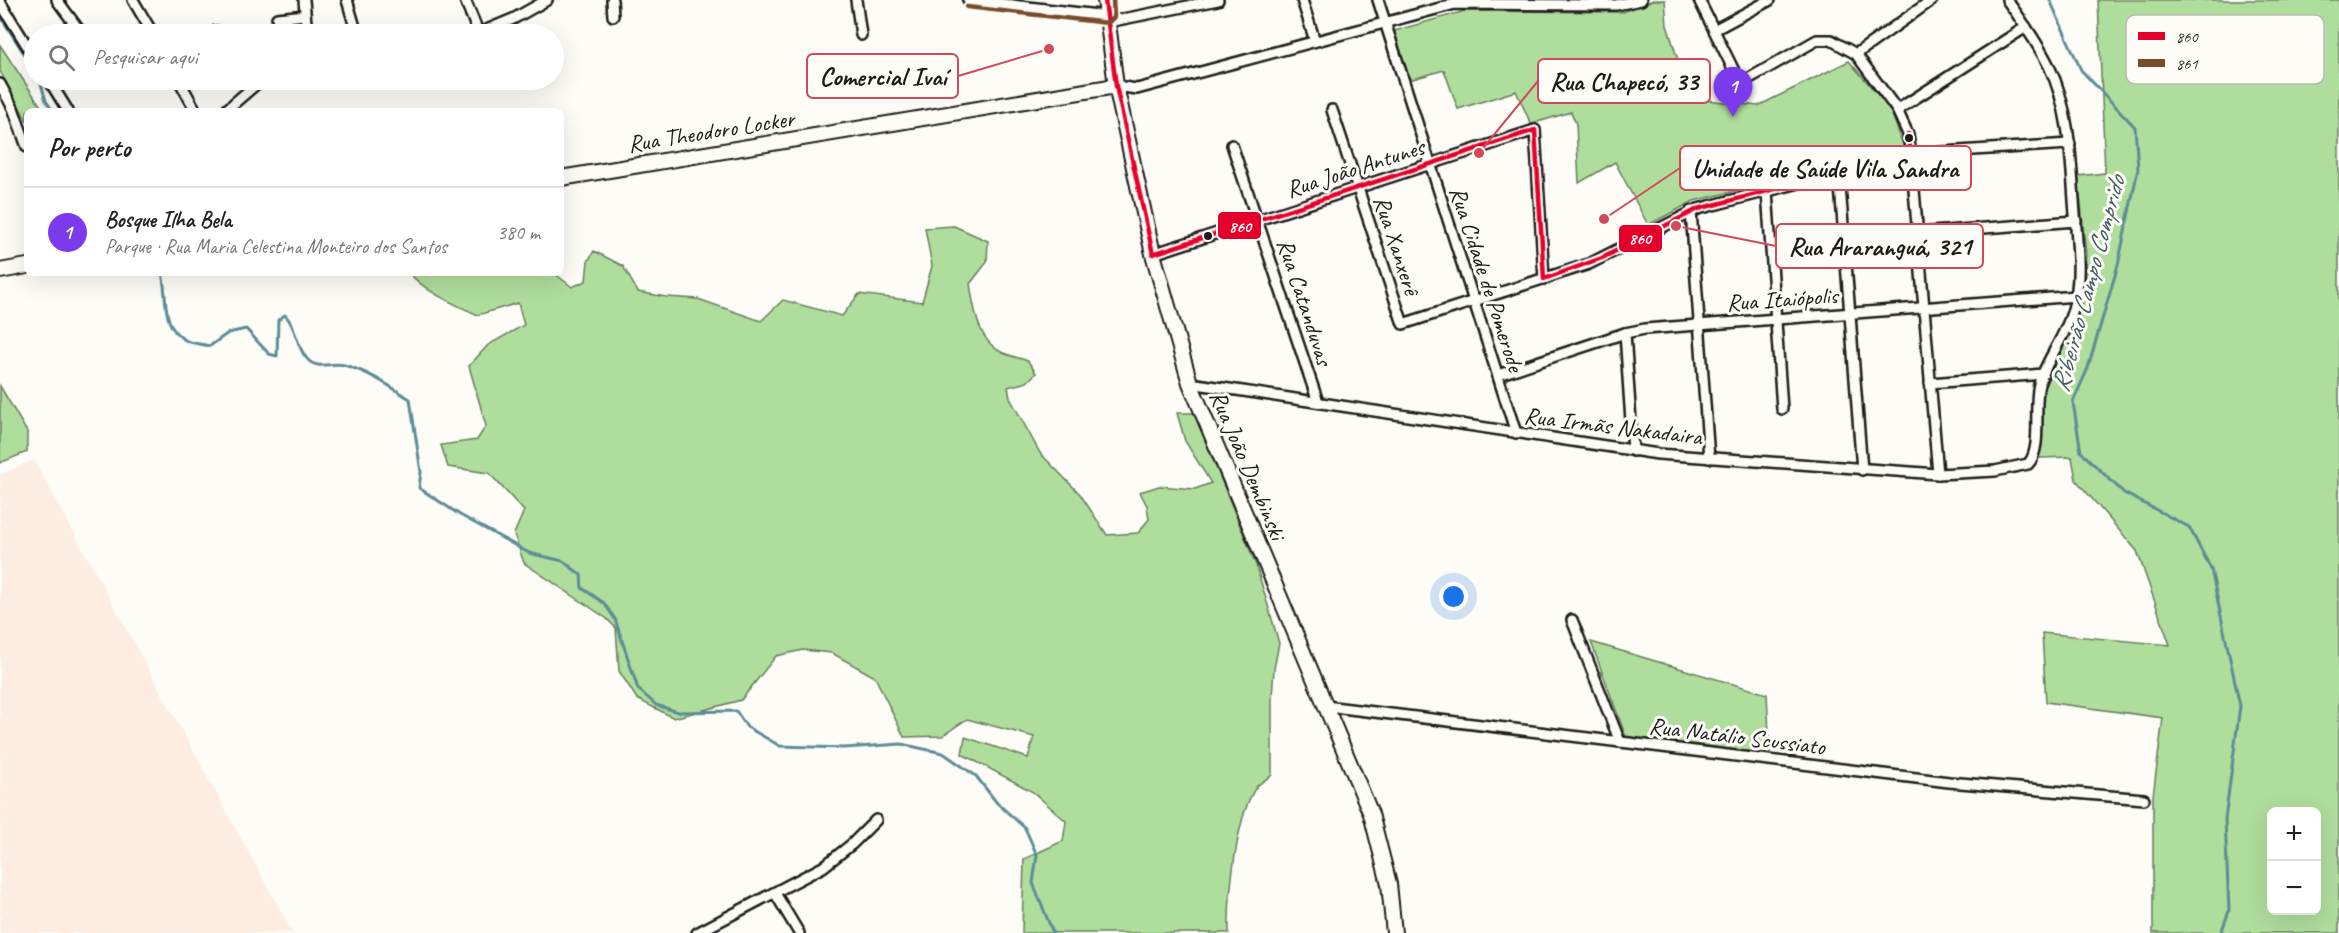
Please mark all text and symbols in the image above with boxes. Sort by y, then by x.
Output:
legend [2126,15,2324,84]
search box [24,24,564,90]
text: 860 [2176,27,2199,47]
icon: search [45,41,78,74]
text: Pesquisar aqui [93,43,198,71]
callout: Comercial Ivaí [807,54,958,98]
text: 861 [2176,54,2198,74]
callout: Rua Chapecó, 33 [1538,59,1710,103]
text: Comercial Ivaí [820,60,952,93]
text: Rua Chapecó, 33 [1550,65,1700,98]
pin: 1 [1714,68,1752,117]
street label: Rua Theodoro Locker [626,103,799,159]
text: Por perto [48,131,130,164]
street label: Rua João Antunes [1282,131,1430,204]
unlabelled marker [1903,132,1915,144]
callout: Unidade de Saúde Vila Sandra [1680,146,1971,190]
text: Unidade de Saúde Vila Sandra [1692,152,1961,185]
water label: Ribeirão Campo Comprido [2043,169,2134,395]
street label: Rua Cidade de Pomerode [1443,183,1532,378]
street label: Rua Xanxerê [1367,192,1428,301]
text: Bosque Ilha Bela [105,206,232,234]
line badge: 860 [1217,211,1262,240]
text: 860 [1229,217,1253,237]
text: 1 [63,220,72,245]
text: 380 m [497,220,540,245]
line badge: 860 [1618,224,1663,253]
callout: Rua Araranguá, 321 [1776,224,1983,268]
text: 860 [1629,229,1653,249]
unlabelled marker [1202,230,1214,242]
text: Rua Araranguá, 321 [1788,230,1975,263]
text: Parque · Rua Maria Celestina Monteiro dos Santos [105,234,447,259]
street label: Rua Catanduvas [1270,235,1340,371]
street label: Rua Itaiópolis [1725,280,1840,318]
street label: Rua João Dembinski [1203,386,1294,547]
street label: Rua Irmãs Nakadaira [1522,400,1705,452]
your location [1439,582,1468,611]
street label: Rua Natálio Scussiato [1647,710,1828,762]
map controls [2267,807,2321,915]
button: + [2267,807,2321,861]
button: − [2267,861,2321,915]

